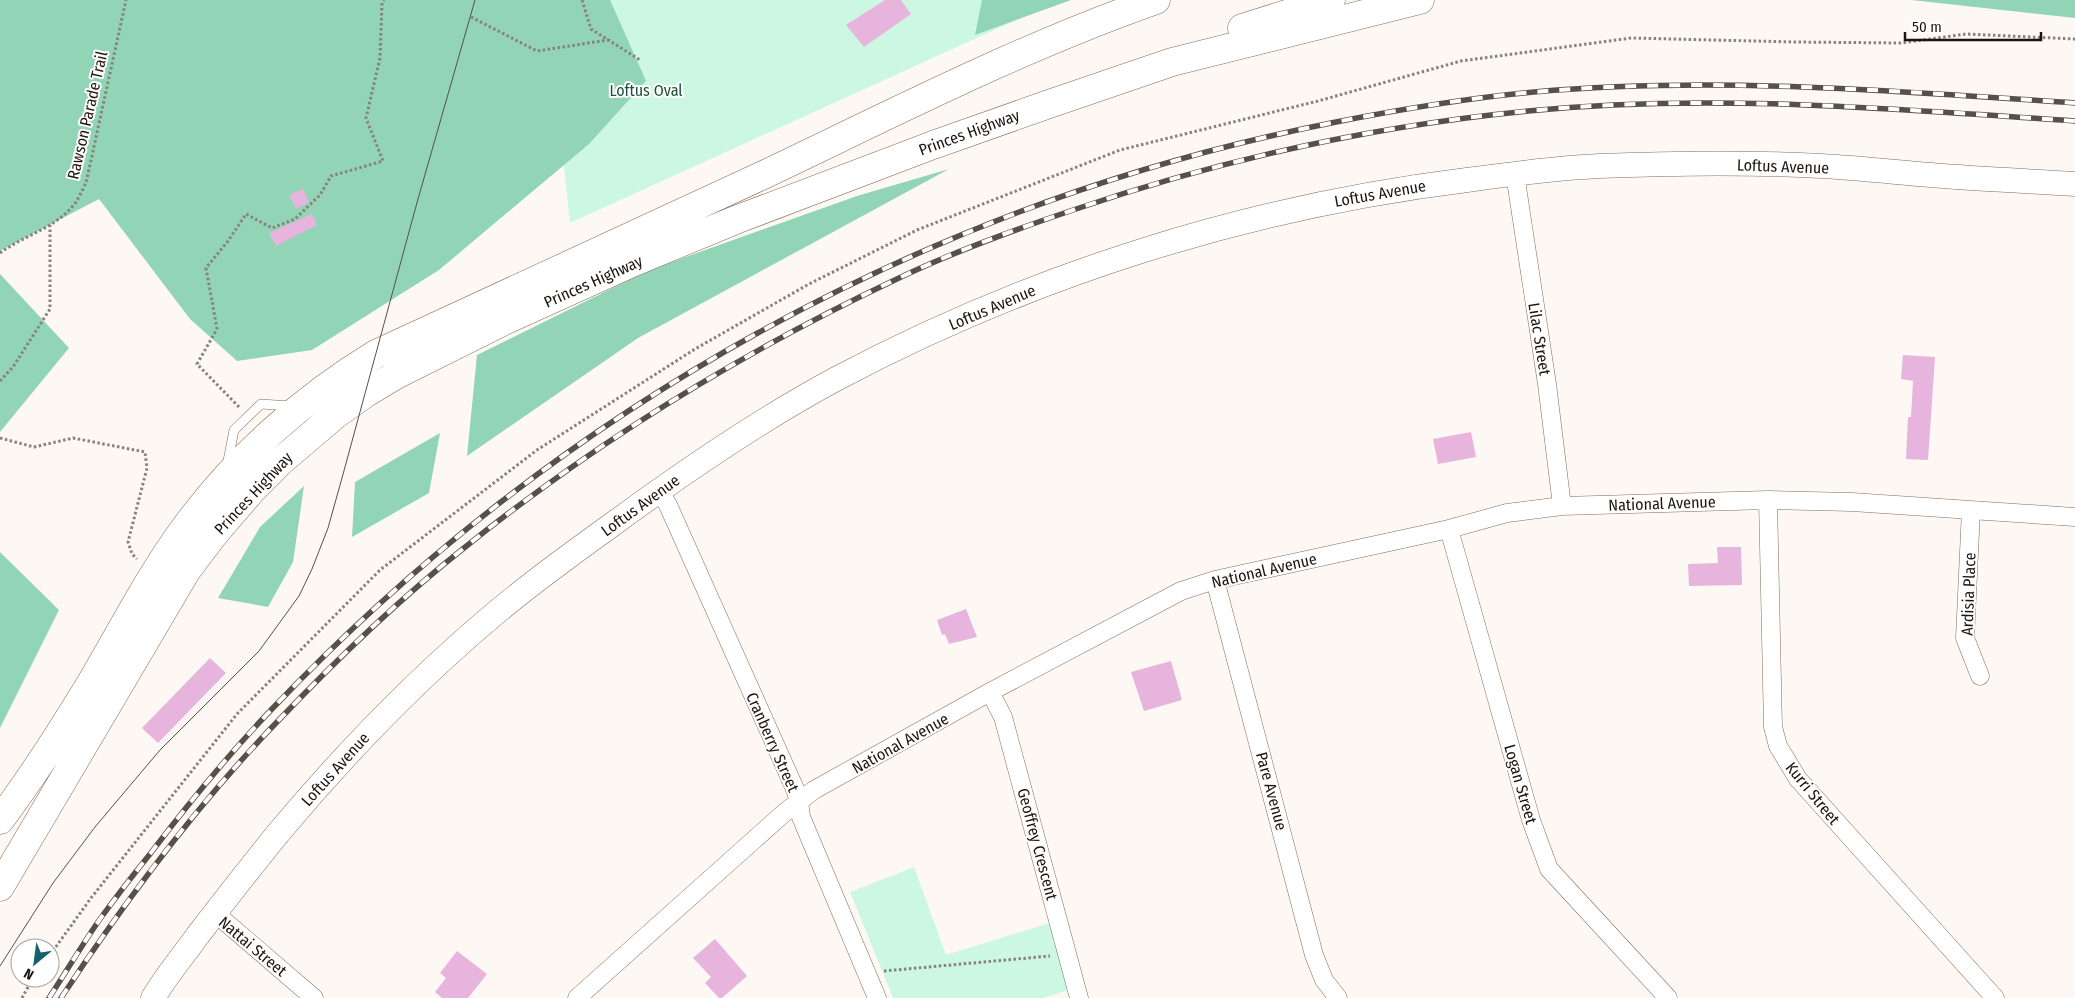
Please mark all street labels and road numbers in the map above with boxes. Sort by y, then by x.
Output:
street label: Rawson Parade Trail [64,49,111,181]
street label: Princes Highway [916,105,1023,159]
street label: Loftus Avenue [1737,155,1830,178]
street label: Loftus Avenue [1333,176,1427,211]
street label: Princes Highway [541,251,646,312]
street label: Loftus Avenue [946,281,1038,334]
street label: Lilac Street [1524,302,1555,377]
street label: Princes Highway [210,448,297,539]
street label: Loftus Avenue [597,471,683,540]
street label: National Avenue [1608,492,1716,515]
street label: National Avenue [1210,549,1319,592]
street label: Ardisia Place [1958,552,1979,636]
street label: Cranberry Street [742,689,803,796]
street label: National Avenue [849,709,952,778]
street label: Loftus Avenue [297,729,373,810]
street label: Logan Street [1500,742,1541,827]
street label: Pare Avenue [1252,750,1291,832]
street label: Kurri Street [1782,758,1844,829]
street label: Geoffrey Crescent [1013,786,1062,903]
street label: Nattai Street [215,912,291,981]

